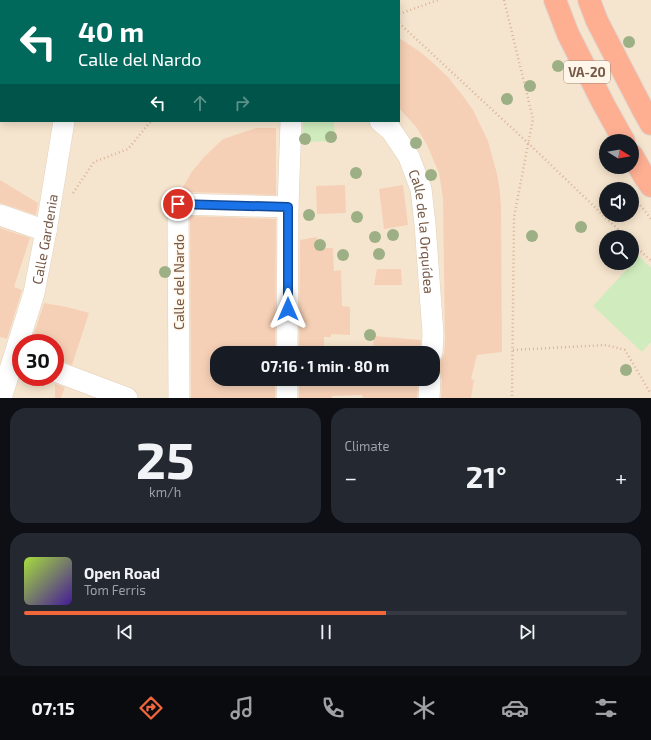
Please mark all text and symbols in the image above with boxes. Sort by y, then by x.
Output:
text: 40 m [78,14,144,48]
icon: left [12,16,64,68]
text: Calle del Nardo [78,48,202,70]
road number: VA-20 [564,61,610,83]
icon: left [147,92,169,114]
icon: ahead [189,92,211,114]
icon: right [231,92,253,114]
north arrow [599,134,639,174]
map controls [599,134,639,270]
street label: Calle de la Orquídea [406,167,439,294]
button: sound [599,182,639,222]
pin [161,187,195,221]
street label: Calle Gardenia [27,193,60,286]
icon: arrive [167,193,189,215]
button: search [599,230,639,270]
street label: Calle del Nardo [170,234,187,330]
position arrow [267,288,309,330]
speed limit sign: 30 [12,334,64,386]
text: 07:16 · 1 min · 80 m [261,357,389,375]
text: 25 [136,427,195,489]
text: Climate [345,438,389,454]
text: 21° [466,458,506,494]
text: − [345,464,357,490]
text: + [615,464,627,490]
text: km/h [149,484,181,500]
text: Open Road [84,564,160,582]
text: Tom Ferris [84,582,146,598]
icon: previous [114,621,136,643]
icon: pause [315,621,337,643]
icon: next [516,621,538,643]
icon: directions [137,694,165,722]
icon: music [228,694,256,722]
icon: phone [319,694,347,722]
icon: climate [410,694,438,722]
icon: car [501,694,529,722]
icon: filters [592,694,620,722]
text: 07:15 [31,697,75,719]

